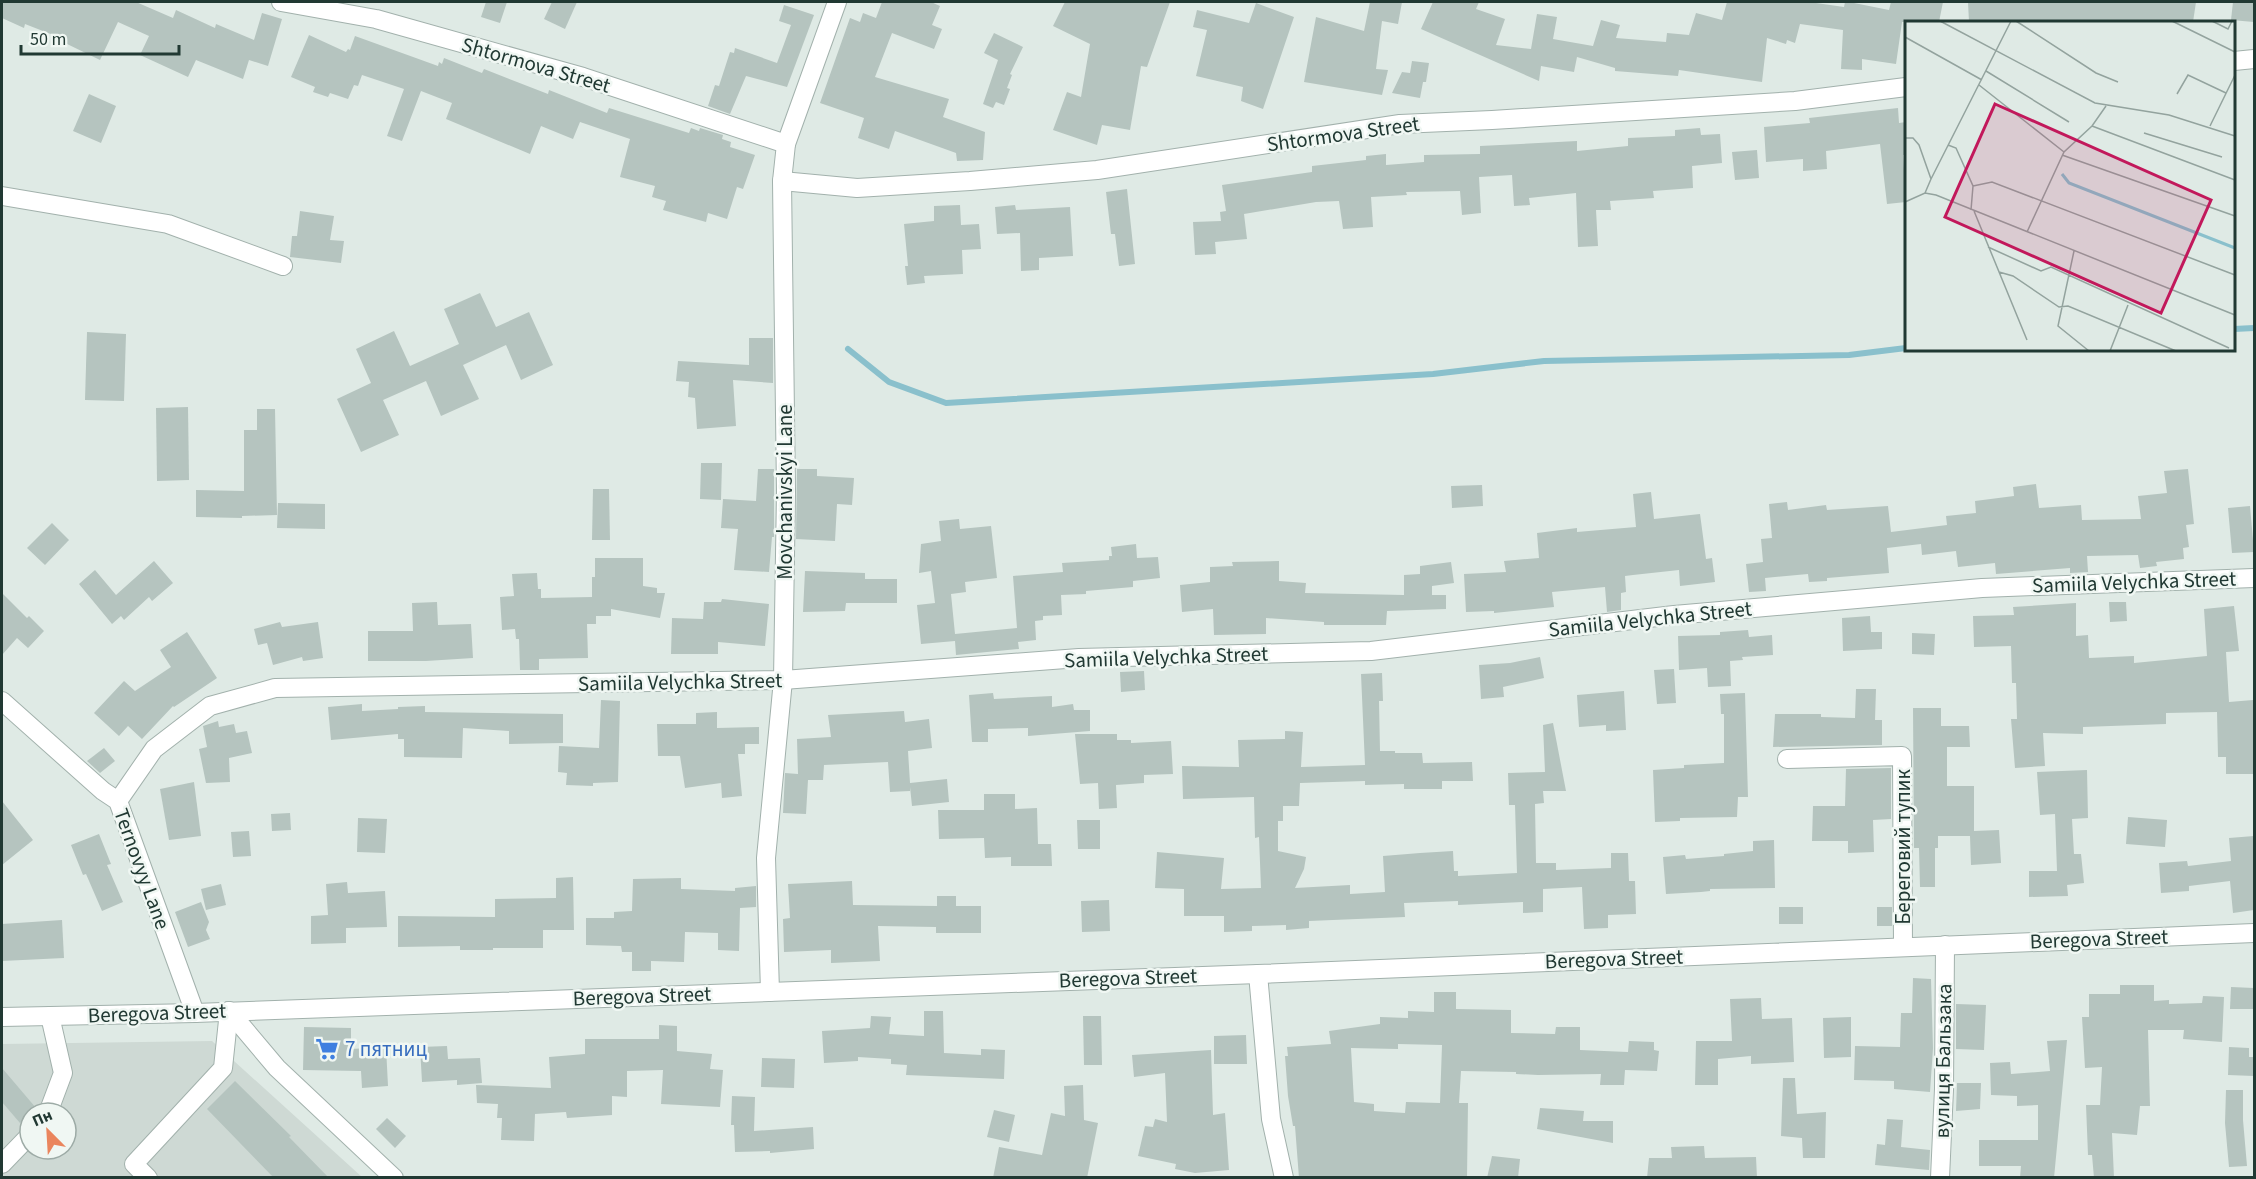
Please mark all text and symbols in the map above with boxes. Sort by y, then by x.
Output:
scale bar [21,18,178,56]
inset map [1905,21,2235,351]
text: 50 m [30,27,66,52]
street label: Shtormova Street [458,29,614,101]
street label: Shtormova Street [1265,108,1421,160]
street label: Movchanivskyi Lane [770,404,800,580]
street label: Samiila Velychka Street [2031,563,2237,601]
street label: Samiila Velychka Street [1547,593,1753,645]
street label: Samiila Velychka Street [1063,638,1269,676]
street label: Samiila Velychka Street [578,665,782,699]
street label: Береговий тупик [1888,769,1918,925]
street label: Ternovyy Lane [106,804,178,934]
street label: Beregova Street [2029,922,2169,956]
street label: Beregova Street [1544,942,1684,976]
street label: Beregova Street [1058,961,1198,995]
street label: Beregova Street [572,979,712,1013]
street label: вулиця Бальзака [1927,983,1959,1139]
street label: Beregova Street [87,996,227,1030]
place label: 7 пятниц [345,1034,427,1064]
supermarket icon: 7 пятниц [314,1036,340,1062]
north arrow [18,1101,78,1161]
text: Пн [29,1104,56,1132]

